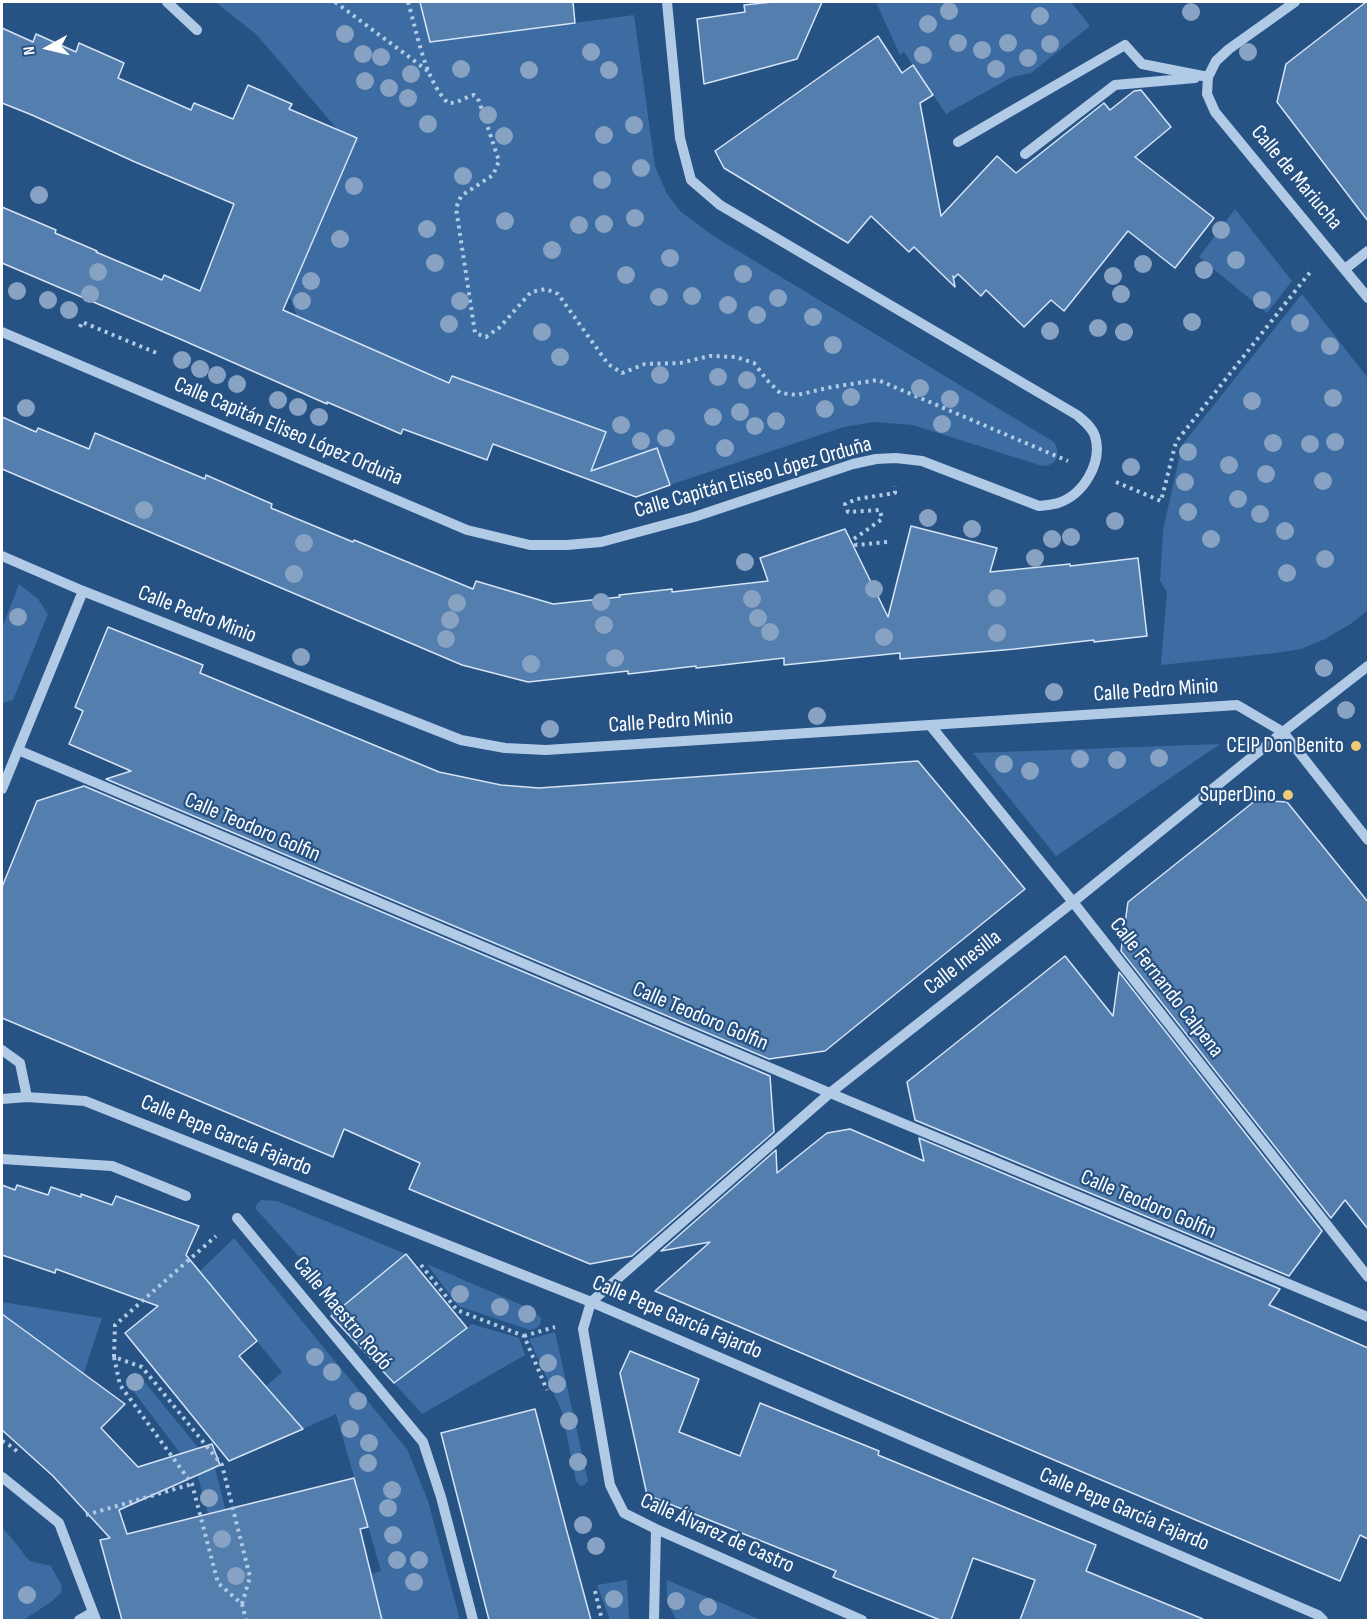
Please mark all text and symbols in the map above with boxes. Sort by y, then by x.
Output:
north arrow [18,18,78,78]
text: N [20,45,40,56]
street label: Calle de Mariucha [1245,120,1347,236]
street label: Calle Capitán Eliseo López Orduña [170,372,406,492]
street label: Calle Capitán Eliseo López Orduña [631,431,875,525]
street label: Calle Pedro Minio [134,580,260,650]
street label: Calle Pedro Minio [1093,673,1219,709]
street label: Calle Pedro Minio [608,704,734,740]
place label: CEIP Don Benito [1226,733,1344,759]
marker: CEIP Don Benito [1349,739,1363,753]
place label: SuperDino [1200,782,1276,808]
street label: Calle Teodoro Golfin [180,788,324,868]
marker: SuperDino [1281,788,1295,802]
street label: Calle Fernando Calpena [1103,913,1229,1063]
street label: Calle Inesilla [919,925,1007,1001]
street label: Calle Teodoro Golfin [628,977,772,1057]
street label: Calle Pepe García Fajardo [137,1090,315,1182]
street label: Calle Teodoro Golfin [1076,1165,1220,1245]
street label: Calle Maestro Rodó [287,1252,397,1376]
street label: Calle Pepe García Fajardo [588,1270,766,1366]
street label: Calle Pepe García Fajardo [1035,1462,1213,1558]
street label: Calle Álvarez de Castro [636,1488,798,1580]

